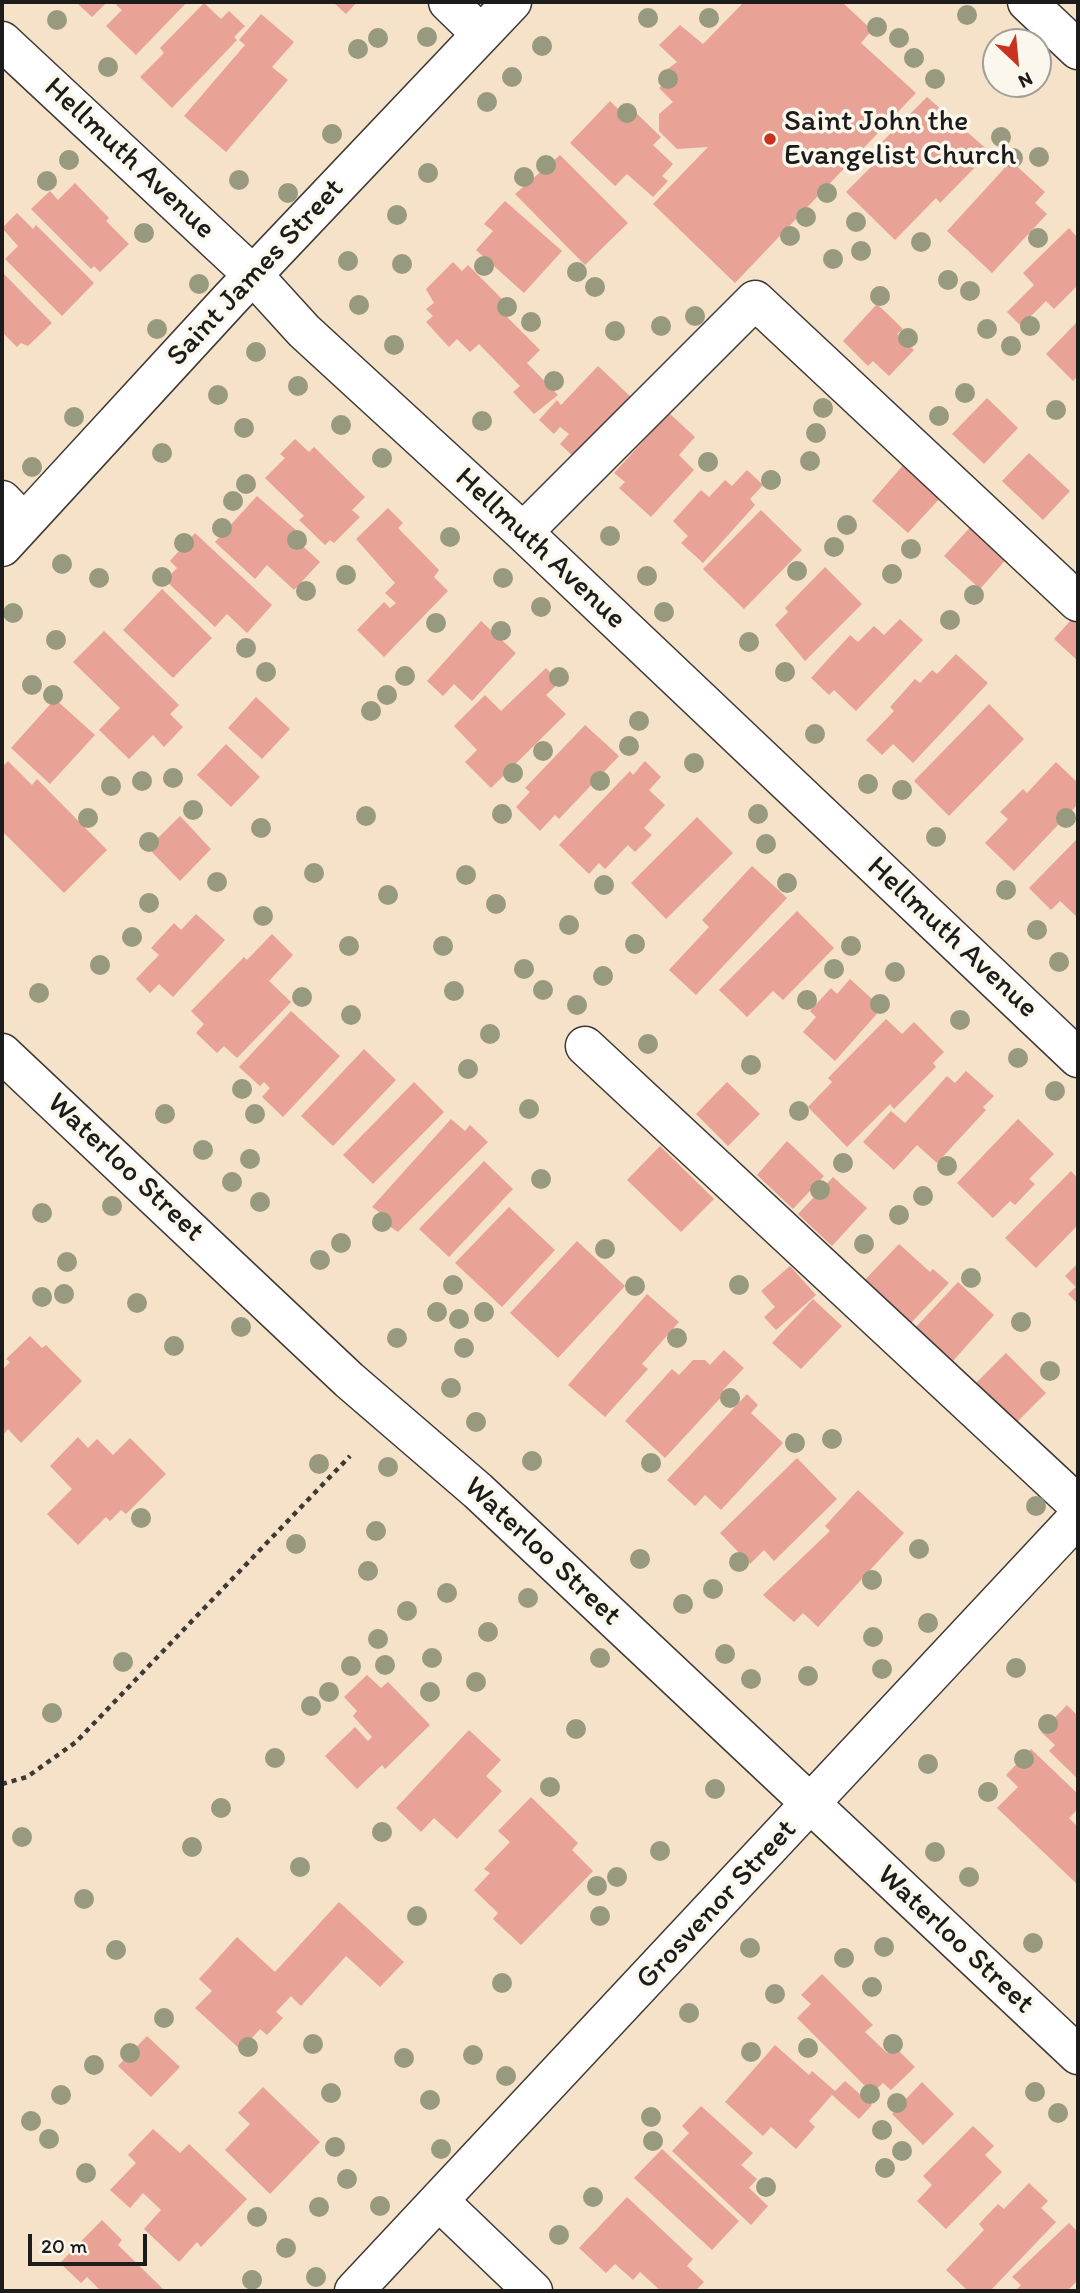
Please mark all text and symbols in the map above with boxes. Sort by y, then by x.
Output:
north arrow [982,28,1052,98]
text: N [1015,67,1036,94]
street label: Hellmuth Avenue [36,71,222,247]
place label: Saint John the Evangelist Church [784,104,1016,174]
marker: Saint John the Evangelist Church [762,131,778,147]
street label: Saint James Street [160,172,352,374]
street label: Hellmuth Avenue [447,461,633,637]
street label: Hellmuth Avenue [859,850,1045,1026]
street label: Waterloo Street [39,1086,211,1250]
street label: Waterloo Street [456,1470,628,1634]
street label: Grosvenor Street [629,1813,805,1997]
street label: Waterloo Street [869,1858,1041,2022]
scale bar [32,2220,150,2264]
text: 20 m [41,2233,87,2258]

